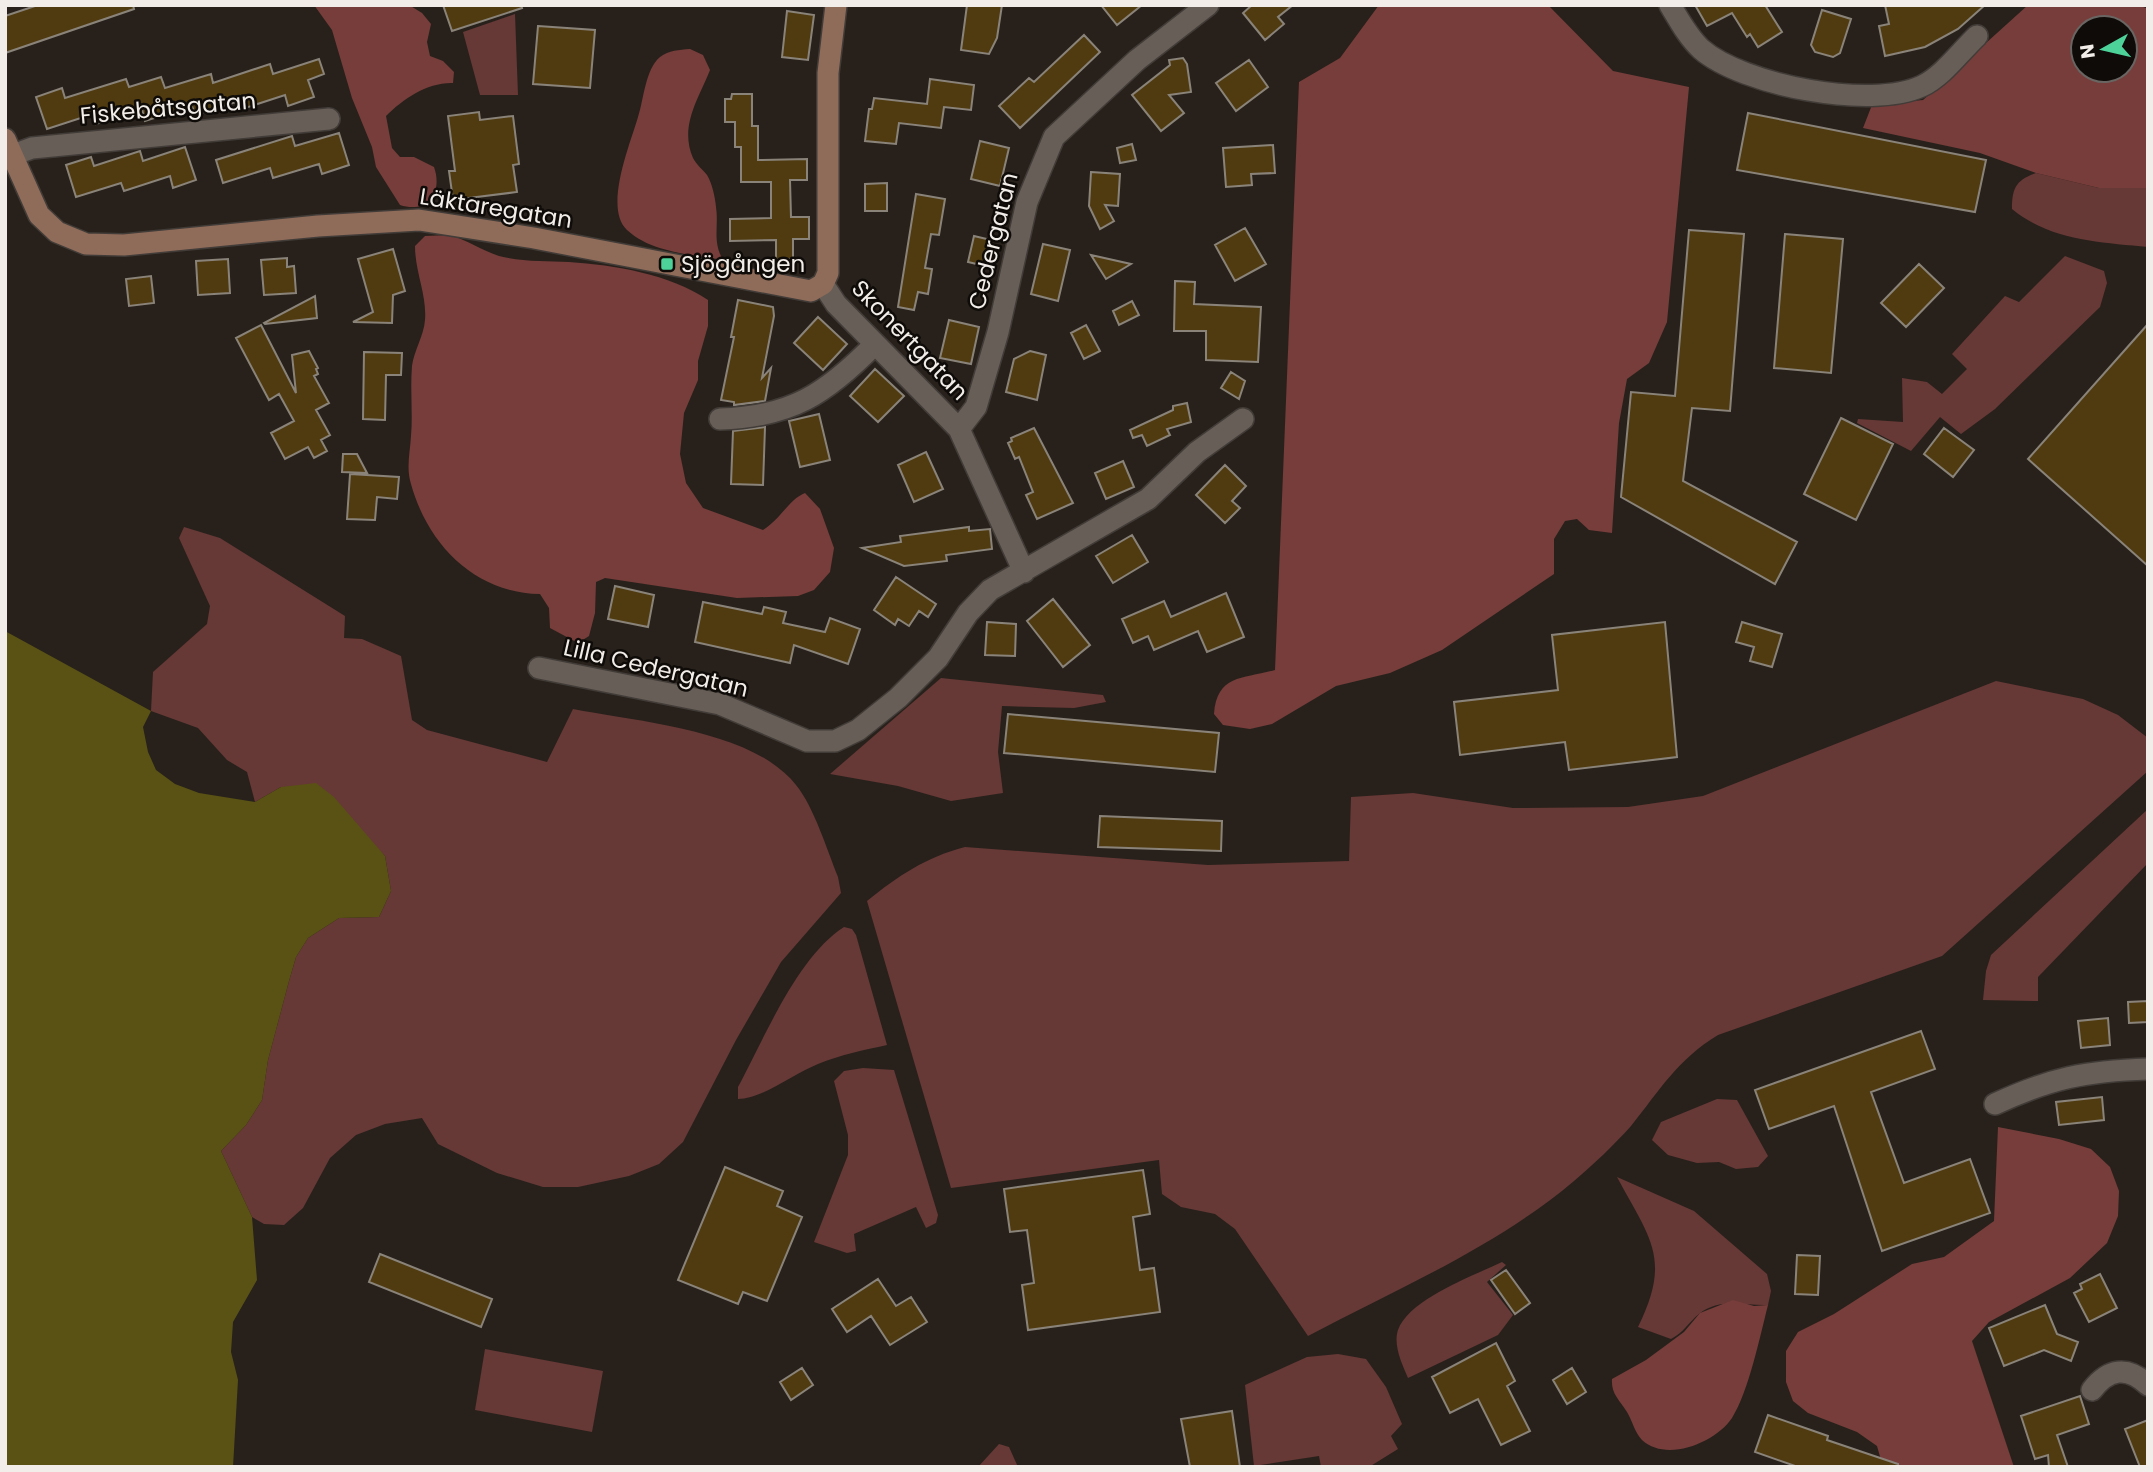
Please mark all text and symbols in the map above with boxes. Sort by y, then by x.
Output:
north arrow [2069,14,2139,84]
text: N [2073,42,2102,60]
street label: Fiskebåtsgatan [79,84,257,132]
street label: Cedergatan [961,169,1025,313]
street label: Läktaregatan [418,180,574,236]
place label: Sjögången [681,248,805,280]
marker: Sjögången [659,256,675,272]
street label: Skonertgatan [844,273,976,407]
street label: Lilla Cedergatan [560,631,752,705]

